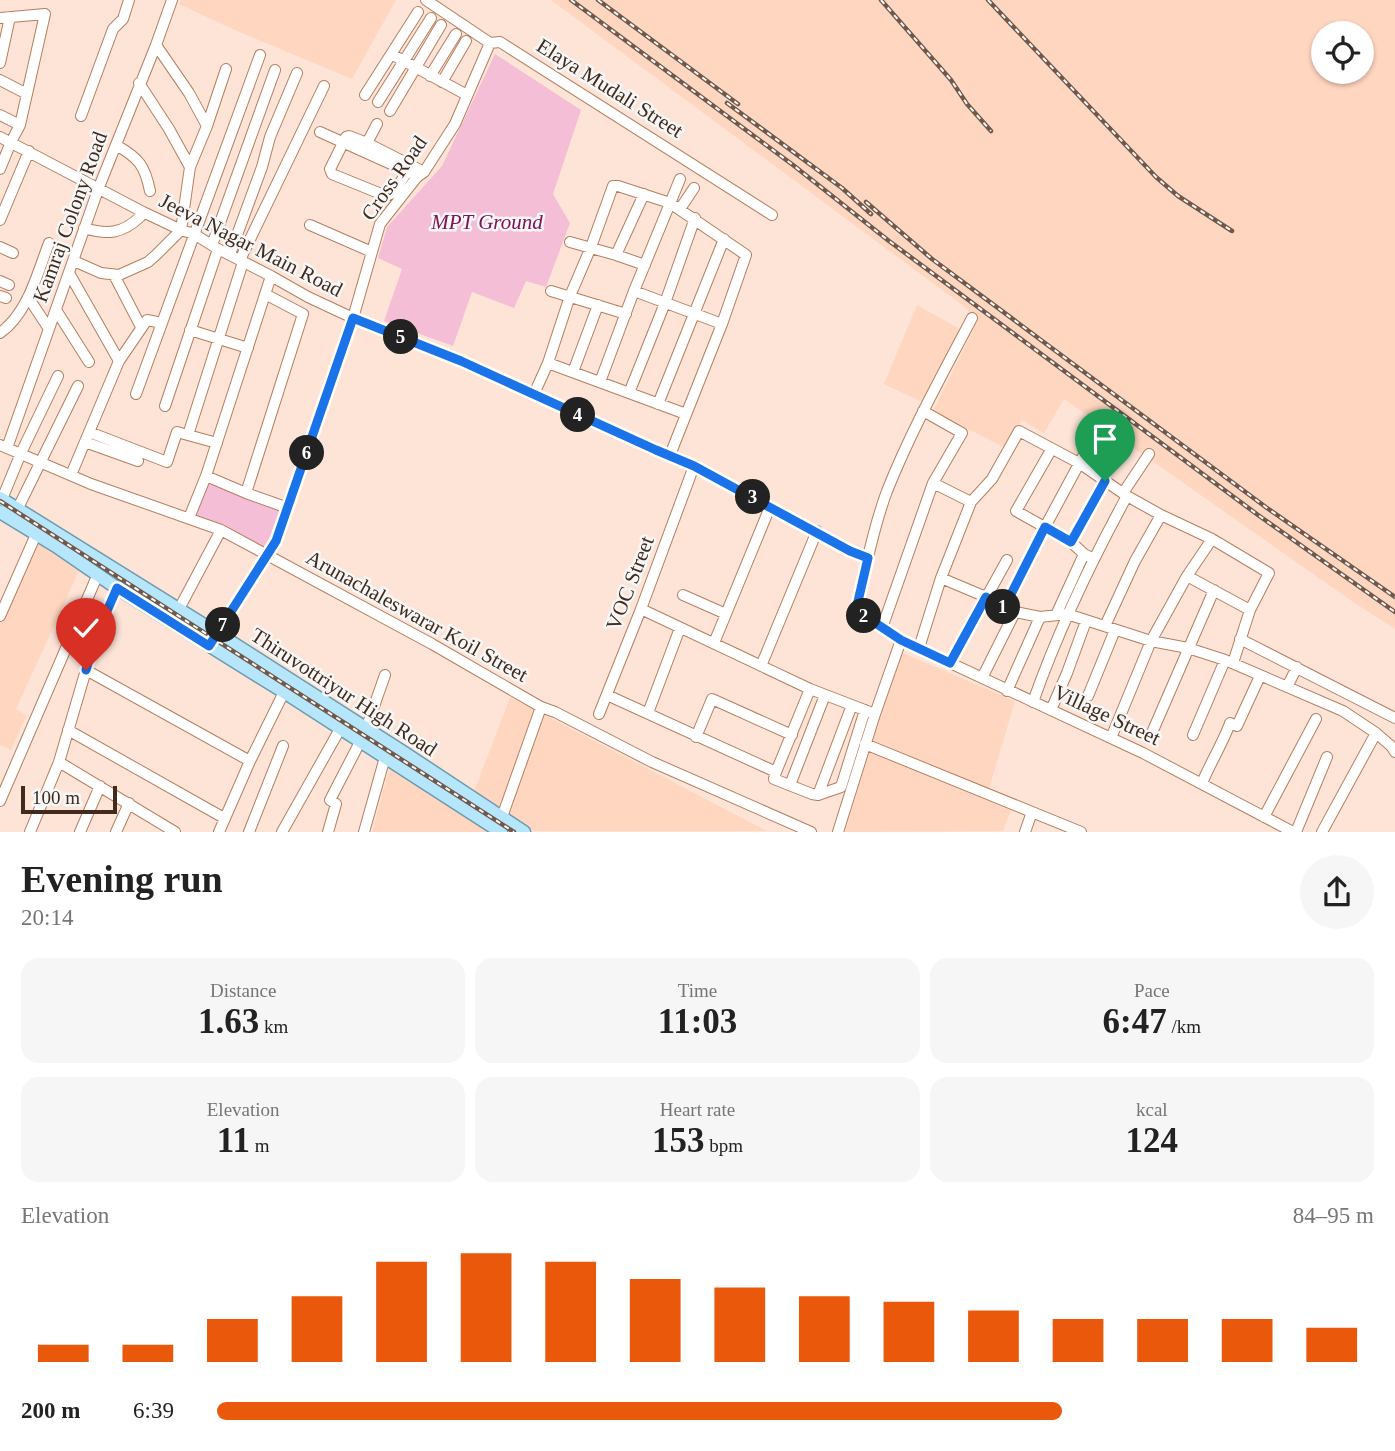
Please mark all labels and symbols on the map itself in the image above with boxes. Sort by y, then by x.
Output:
street label: Elaya Mudali Street [532,33,688,143]
street label: Kamraj Colony Road [28,128,112,306]
street label: Cross Road [356,131,432,225]
street label: Jeeva Nagar Main Road [155,188,347,302]
park label: MPT Ground [430,210,543,234]
pin: 5 [384,320,418,354]
pin: 4 [560,398,596,432]
pin [1075,409,1135,481]
pin: 6 [290,435,324,470]
pin: 3 [736,480,770,514]
street label: VOC Street [601,533,659,633]
street label: Arunachaleswarar Koil Street [302,545,532,687]
pin: 1 [986,590,1020,624]
pin [56,598,116,670]
pin: 2 [846,598,882,634]
pin: 7 [206,608,241,642]
street label: Thiruvottriyur High Road [246,623,442,761]
street label: Village Street [1050,680,1164,750]
scale bar [21,782,117,814]

